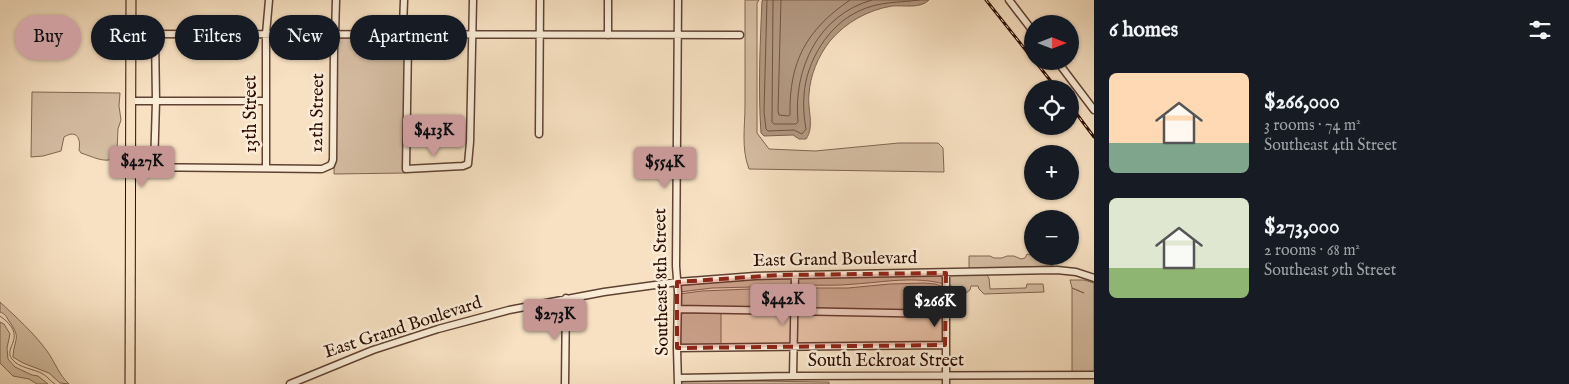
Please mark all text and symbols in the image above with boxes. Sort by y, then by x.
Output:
chip: Buy [15,15,81,60]
chip: Rent [91,15,165,60]
chip: Filters [175,15,259,60]
chip: New [269,15,340,60]
chip: Apartment [350,15,467,60]
north arrow [1024,15,1079,70]
map controls [1024,15,1079,265]
icon: filters [1526,16,1554,44]
text: 6 homes [1109,17,1178,44]
street label: 12th Street [306,73,330,153]
street label: 13th Street [240,75,263,153]
button: locate [1024,80,1079,135]
text: $266,000 [1264,89,1340,116]
icon: home [1149,93,1209,153]
pin: $413K [399,114,469,157]
text: 3 rooms · 74 m² [1264,116,1361,136]
text: $413K [414,121,454,141]
text: Southeast 4th Street [1264,136,1397,156]
button: + [1024,145,1079,200]
pin: $427K [107,146,177,188]
pin: $554K [630,146,700,189]
text: $427K [120,152,164,172]
text: $554K [645,153,685,173]
street label: Southeast 8th Street [649,208,675,356]
button: − [1024,210,1079,265]
text: $273,000 [1264,214,1339,241]
icon: home [1149,218,1209,278]
text: 2 rooms · 68 m² [1264,241,1360,261]
street label: East Grand Boulevard [753,247,918,273]
text: Southeast 9th Street [1264,261,1396,281]
pin: $442K [748,284,818,326]
pin: $266K [900,286,970,328]
text: $442K [761,290,805,310]
street label: East Grand Boulevard [321,292,485,364]
text: $266K [914,292,956,312]
pin: $273K [520,298,590,341]
text: $273K [534,305,576,325]
street label: South Eckroat Street [808,350,964,373]

